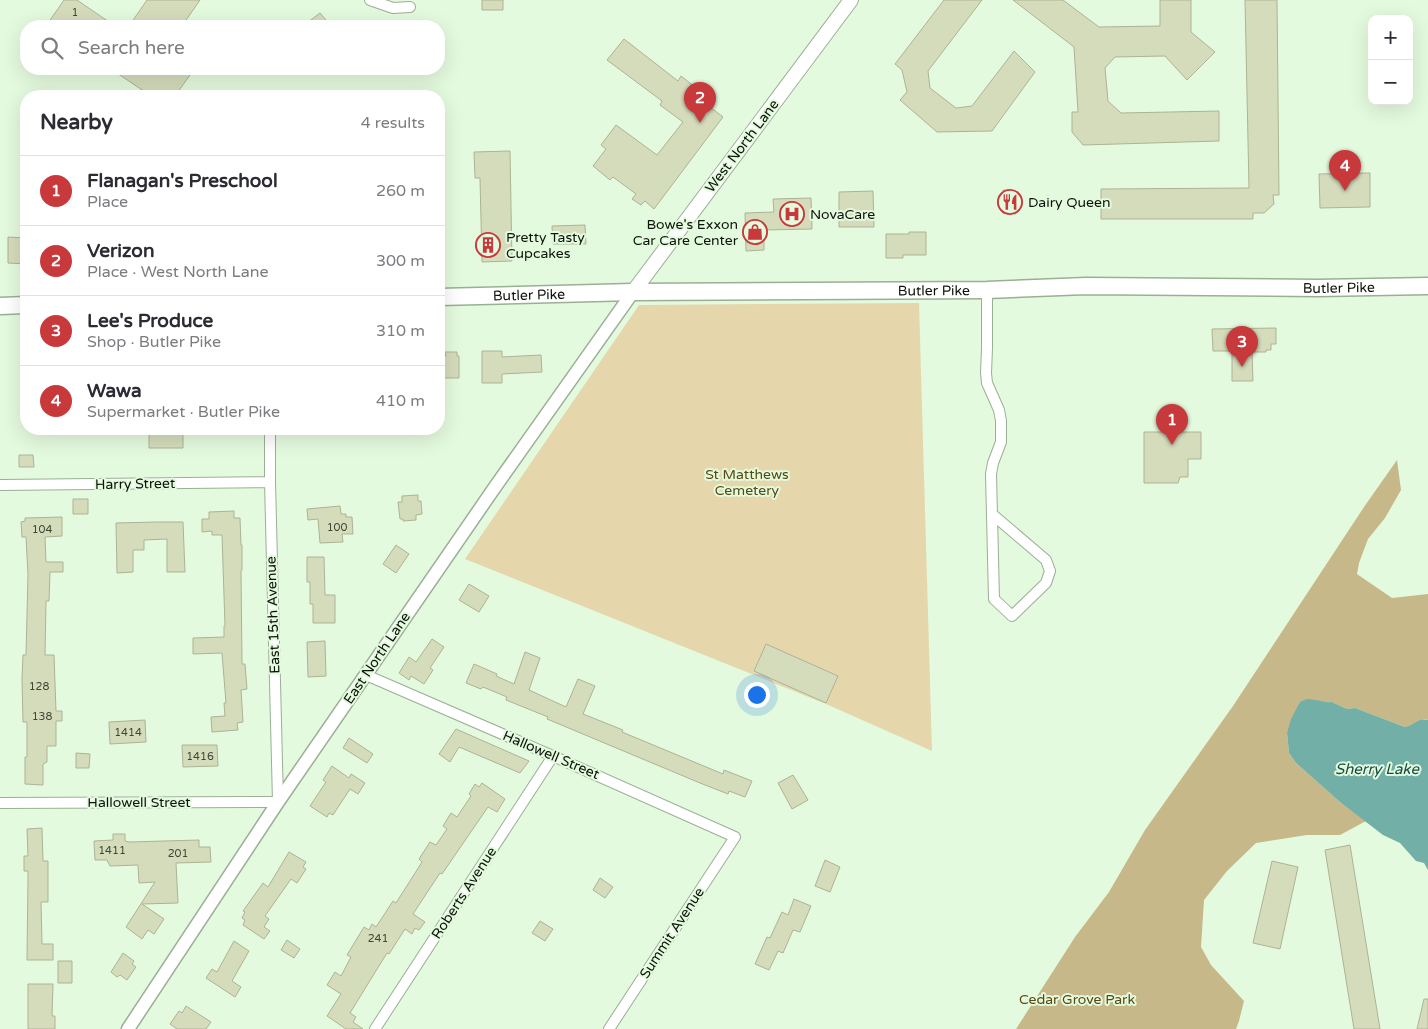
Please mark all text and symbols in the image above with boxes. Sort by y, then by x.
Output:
house number: 1 [72,6,78,19]
map controls [1368,15,1413,105]
button: + [1368,15,1413,60]
search box [20,20,445,75]
icon: search [38,34,66,62]
text: Search here [78,37,185,59]
button: − [1368,60,1413,105]
pin: 2 [684,82,716,123]
street label: West North Lane [702,96,783,196]
text: Nearby [40,110,113,135]
text: 4 results [361,113,425,133]
pin: 4 [1329,150,1361,191]
text: Flanagan's Preschool [87,170,278,192]
text: 1 [51,181,61,201]
text: 260 m [376,181,425,201]
restaurant icon: Dairy Queen [997,189,1023,215]
text: Place [87,192,128,212]
place label: Dairy Queen [1028,194,1110,211]
hospital icon: NovaCare [779,201,805,227]
place label: NovaCare [810,206,875,223]
place label: Bowe's Exxon Car Care Center [633,216,739,249]
shop icon: Bowe's Exxon Car Care Center [742,219,768,245]
place label: Pretty Tasty Cupcakes [506,229,585,262]
building icon: Pretty Tasty Cupcakes [475,232,501,258]
text: Verizon [87,240,155,262]
text: 2 [51,251,61,271]
text: 300 m [376,251,425,271]
text: Place · West North Lane [87,262,269,282]
street label: Butler Pike [1303,278,1375,297]
street label: Butler Pike [898,282,970,299]
street label: Butler Pike [493,285,565,304]
text: Lee's Produce [87,310,213,332]
text: 3 [51,321,61,341]
text: 310 m [376,321,425,341]
pin: 3 [1226,326,1258,367]
text: Shop · Butler Pike [87,332,221,352]
text: Wawa [87,380,142,402]
text: 4 [51,391,61,411]
text: 410 m [376,391,425,411]
text: Supermarket · Butler Pike [87,402,280,422]
pin: 1 [1156,404,1188,445]
park label: St Matthews Cemetery [705,466,789,499]
street label: Harry Street [95,475,176,493]
house number: 100 [327,521,347,534]
house number: 104 [32,523,52,536]
street label: East 15th Avenue [262,556,284,674]
street label: East North Lane [340,609,414,707]
house number: 128 [29,680,49,693]
your location [744,682,770,708]
house number: 138 [32,710,52,723]
house number: 1414 [114,726,142,739]
street label: Hallowell Street [500,727,602,783]
house number: 1416 [186,750,214,763]
water label: Sherry Lake [1335,760,1420,778]
street label: Hallowell Street [87,794,191,811]
house number: 1411 [98,844,126,857]
street label: Roberts Avenue [428,844,500,942]
house number: 201 [168,847,188,860]
street label: Summit Avenue [636,884,708,982]
house number: 241 [368,932,388,945]
park label: Cedar Grove Park [1019,991,1135,1008]

